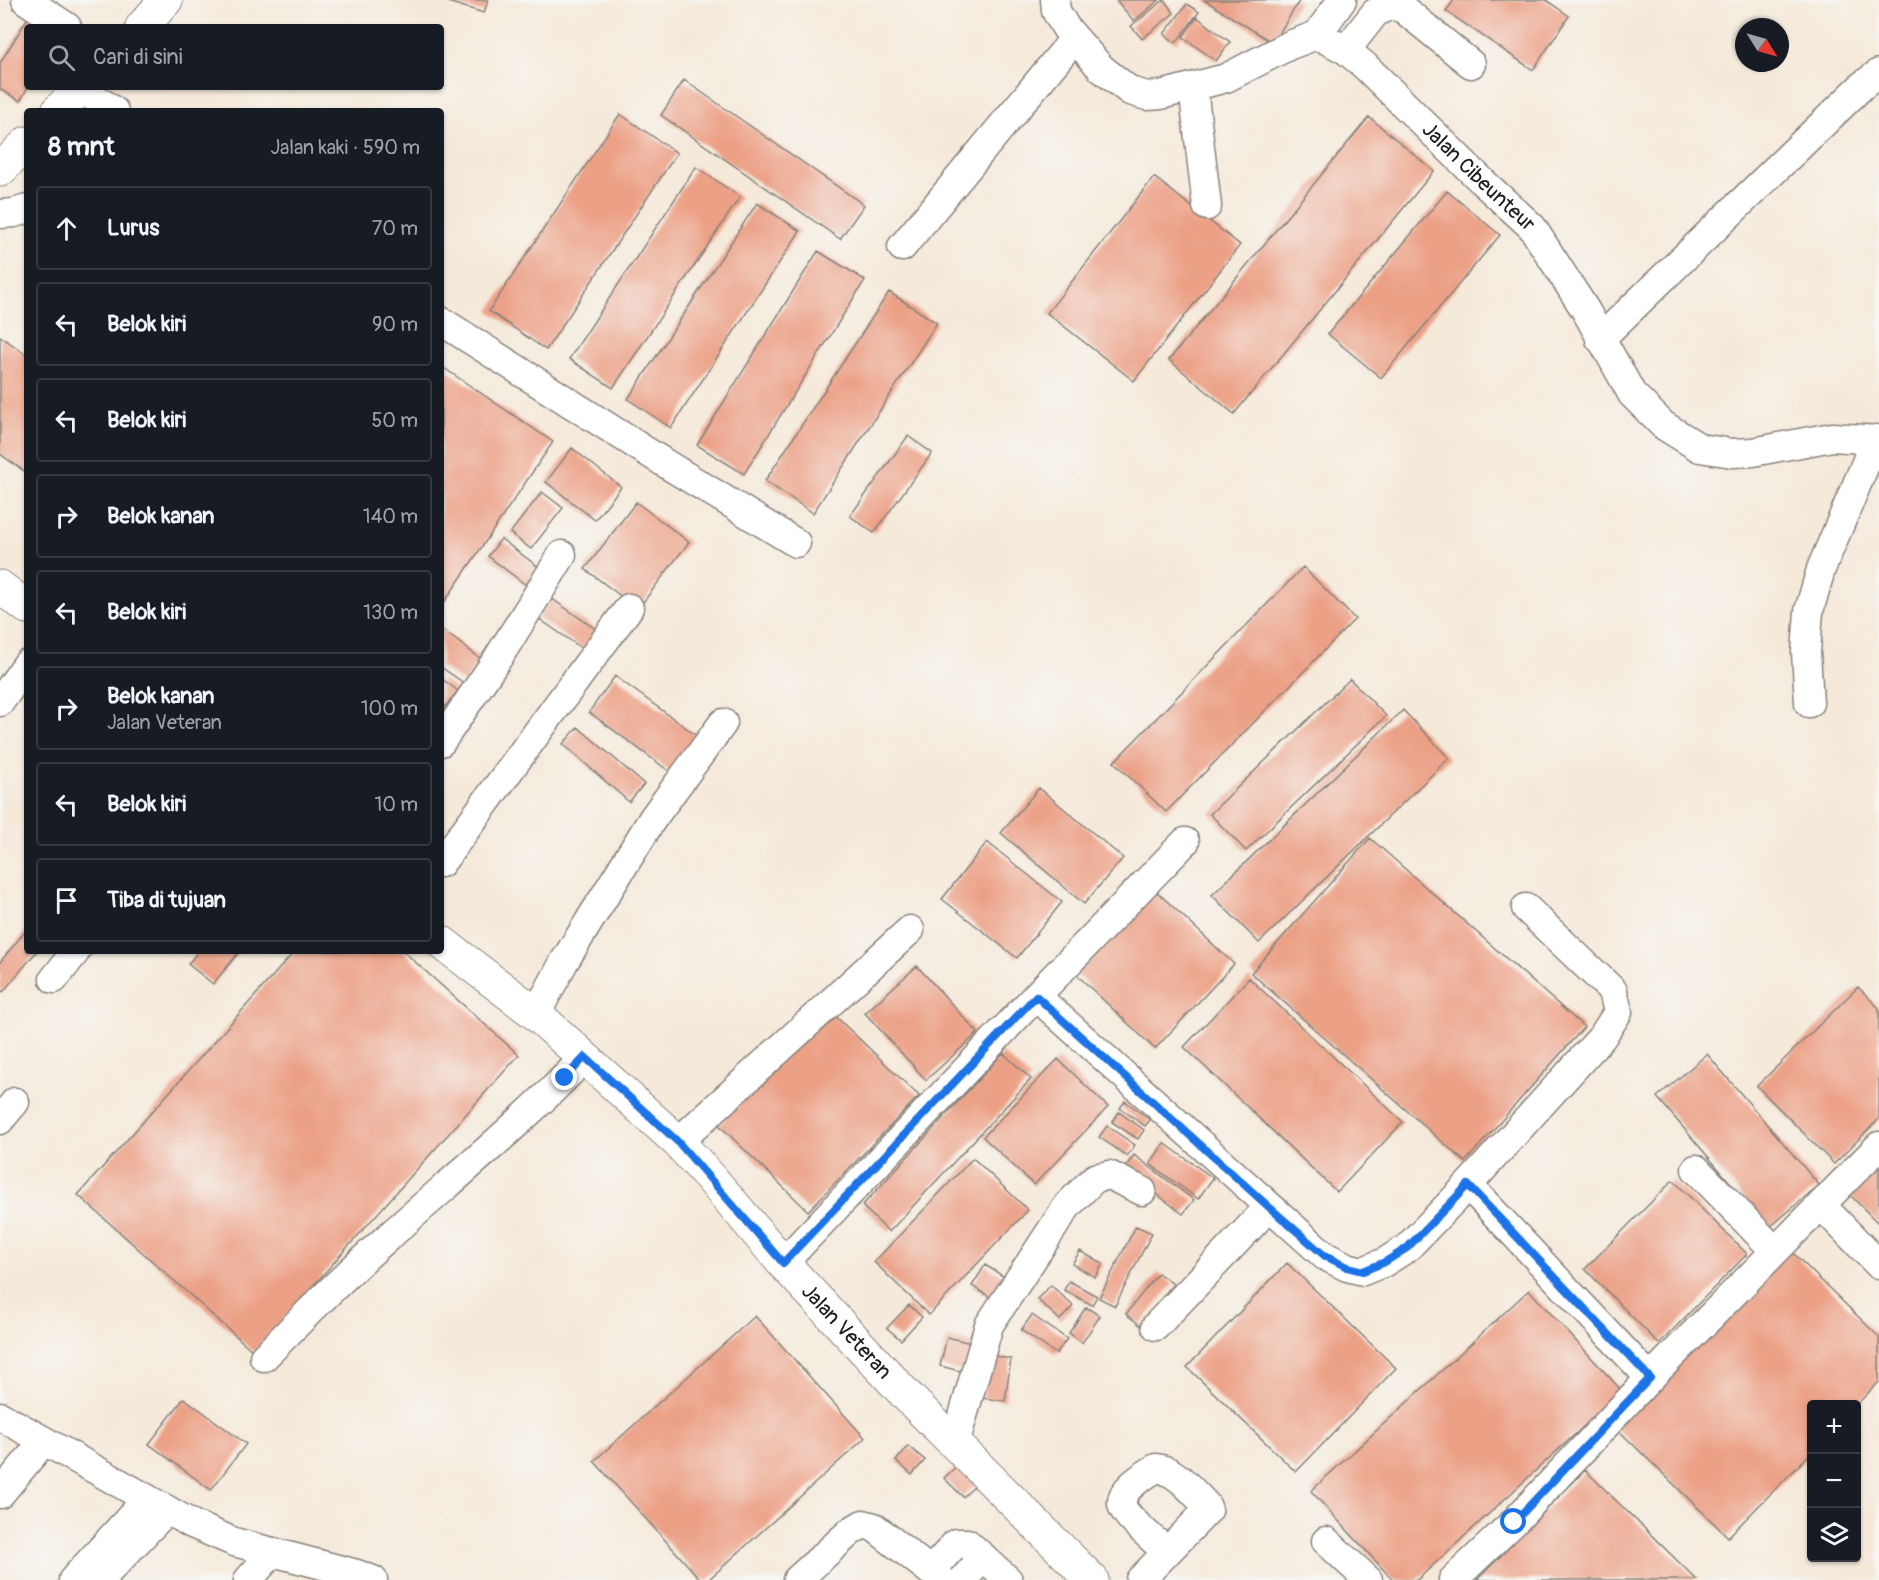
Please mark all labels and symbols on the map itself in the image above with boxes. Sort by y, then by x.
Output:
north arrow [1735,18,1789,72]
street label: Jalan Cibeunteur [1416,117,1541,238]
route end [551,1064,577,1090]
street label: Jalan Veteran [795,1278,897,1385]
route start [1500,1508,1526,1534]

